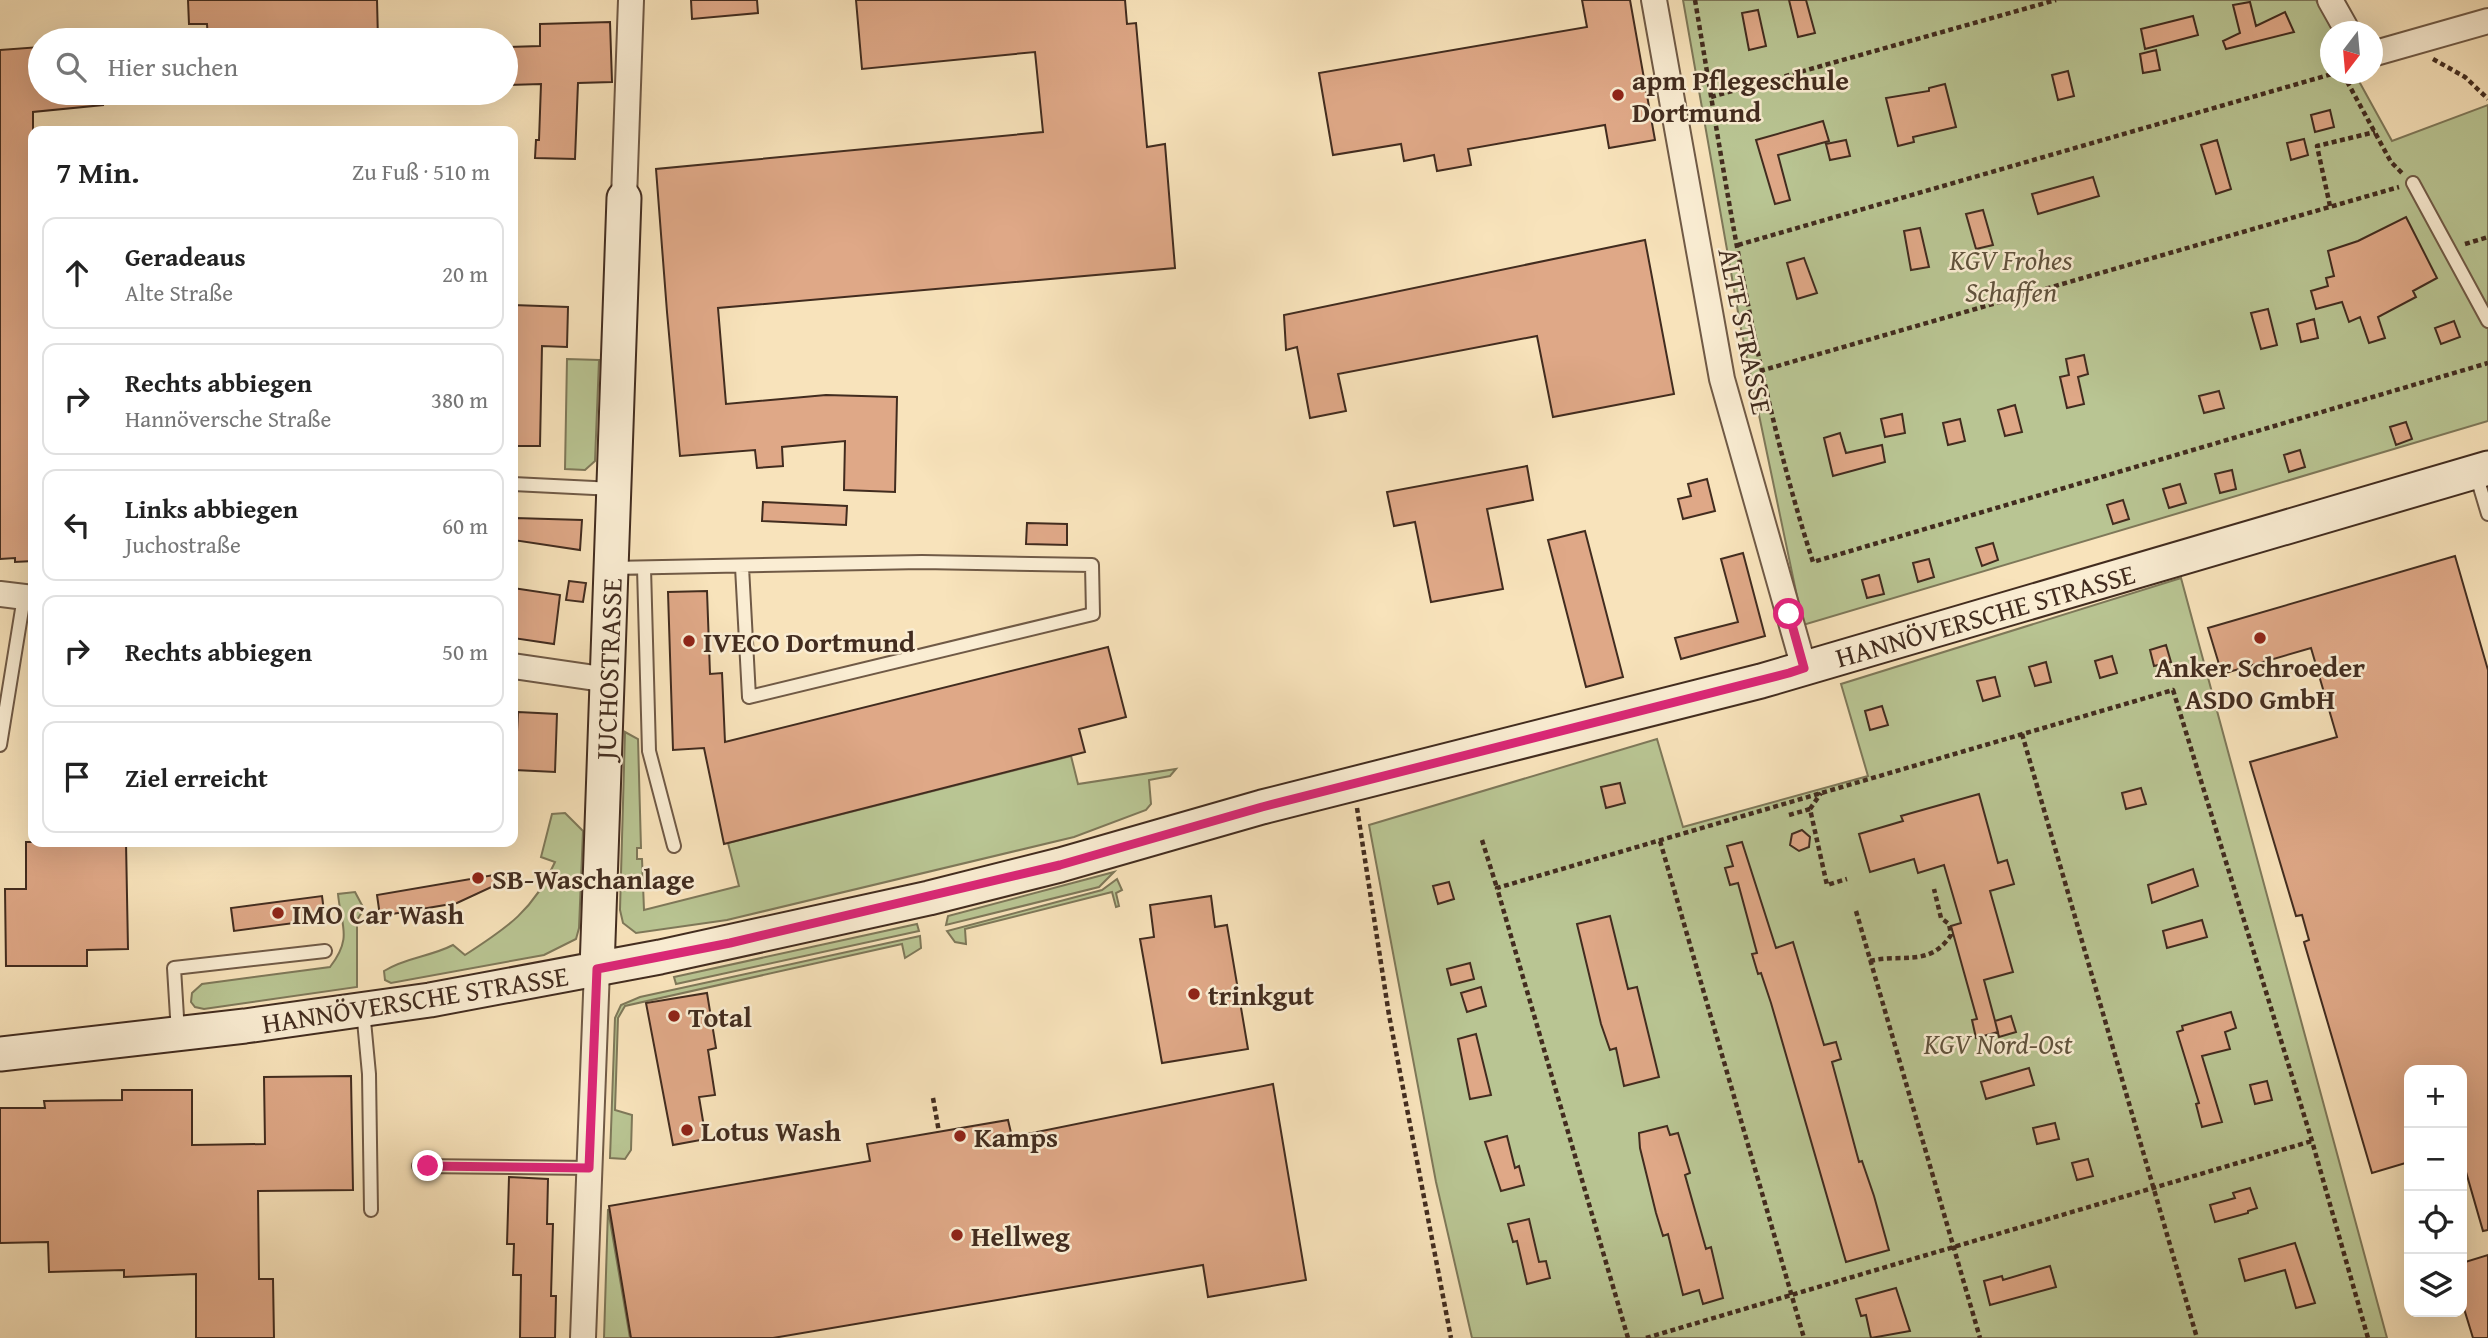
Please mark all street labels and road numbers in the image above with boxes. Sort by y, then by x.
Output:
street label: ALTE STRASSE [1708,244,1784,418]
street label: HANNÖVERSCHE STRASSE [1831,553,2139,677]
street label: JUCHOSTRASSE [584,577,632,764]
street label: HANNÖVERSCHE STRASSE [259,955,571,1043]

